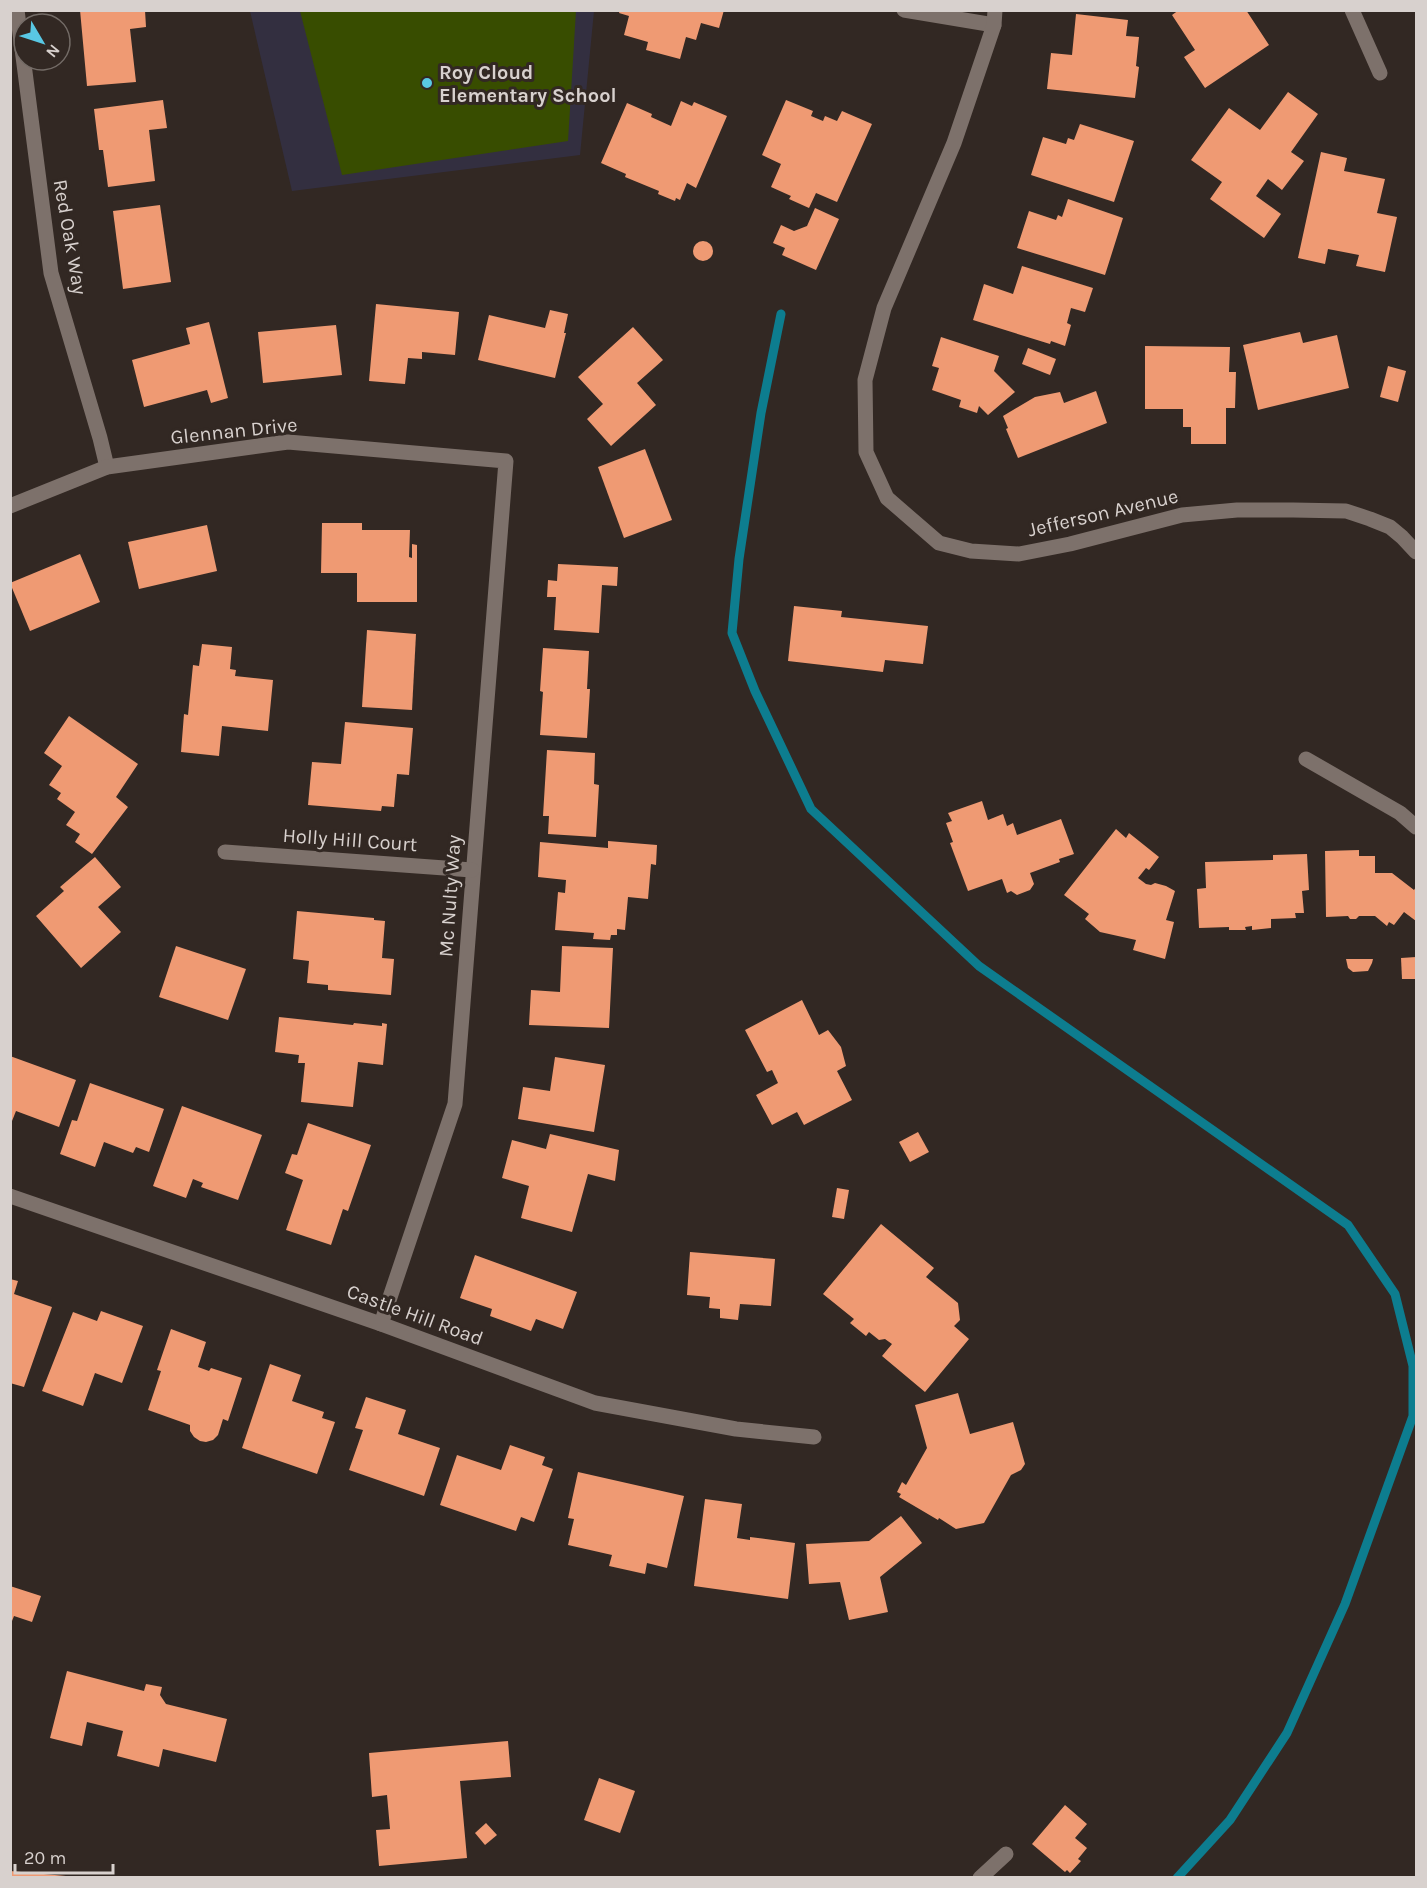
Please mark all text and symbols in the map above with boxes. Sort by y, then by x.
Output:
north arrow [12,12,72,72]
text: N [42,41,64,62]
place label: Roy Cloud Elementary School [439,61,617,107]
marker: Roy Cloud Elementary School [420,76,434,90]
street label: Red Oak Way [49,178,91,296]
street label: Glennan Drive [169,413,299,449]
street label: Jefferson Avenue [1026,485,1180,541]
street label: Holly Hill Court [282,824,419,856]
street label: Mc Nulty Way [434,834,466,958]
street label: Castle Hill Road [344,1280,486,1350]
scale bar [15,1837,112,1875]
text: 20 m [24,1847,66,1869]

